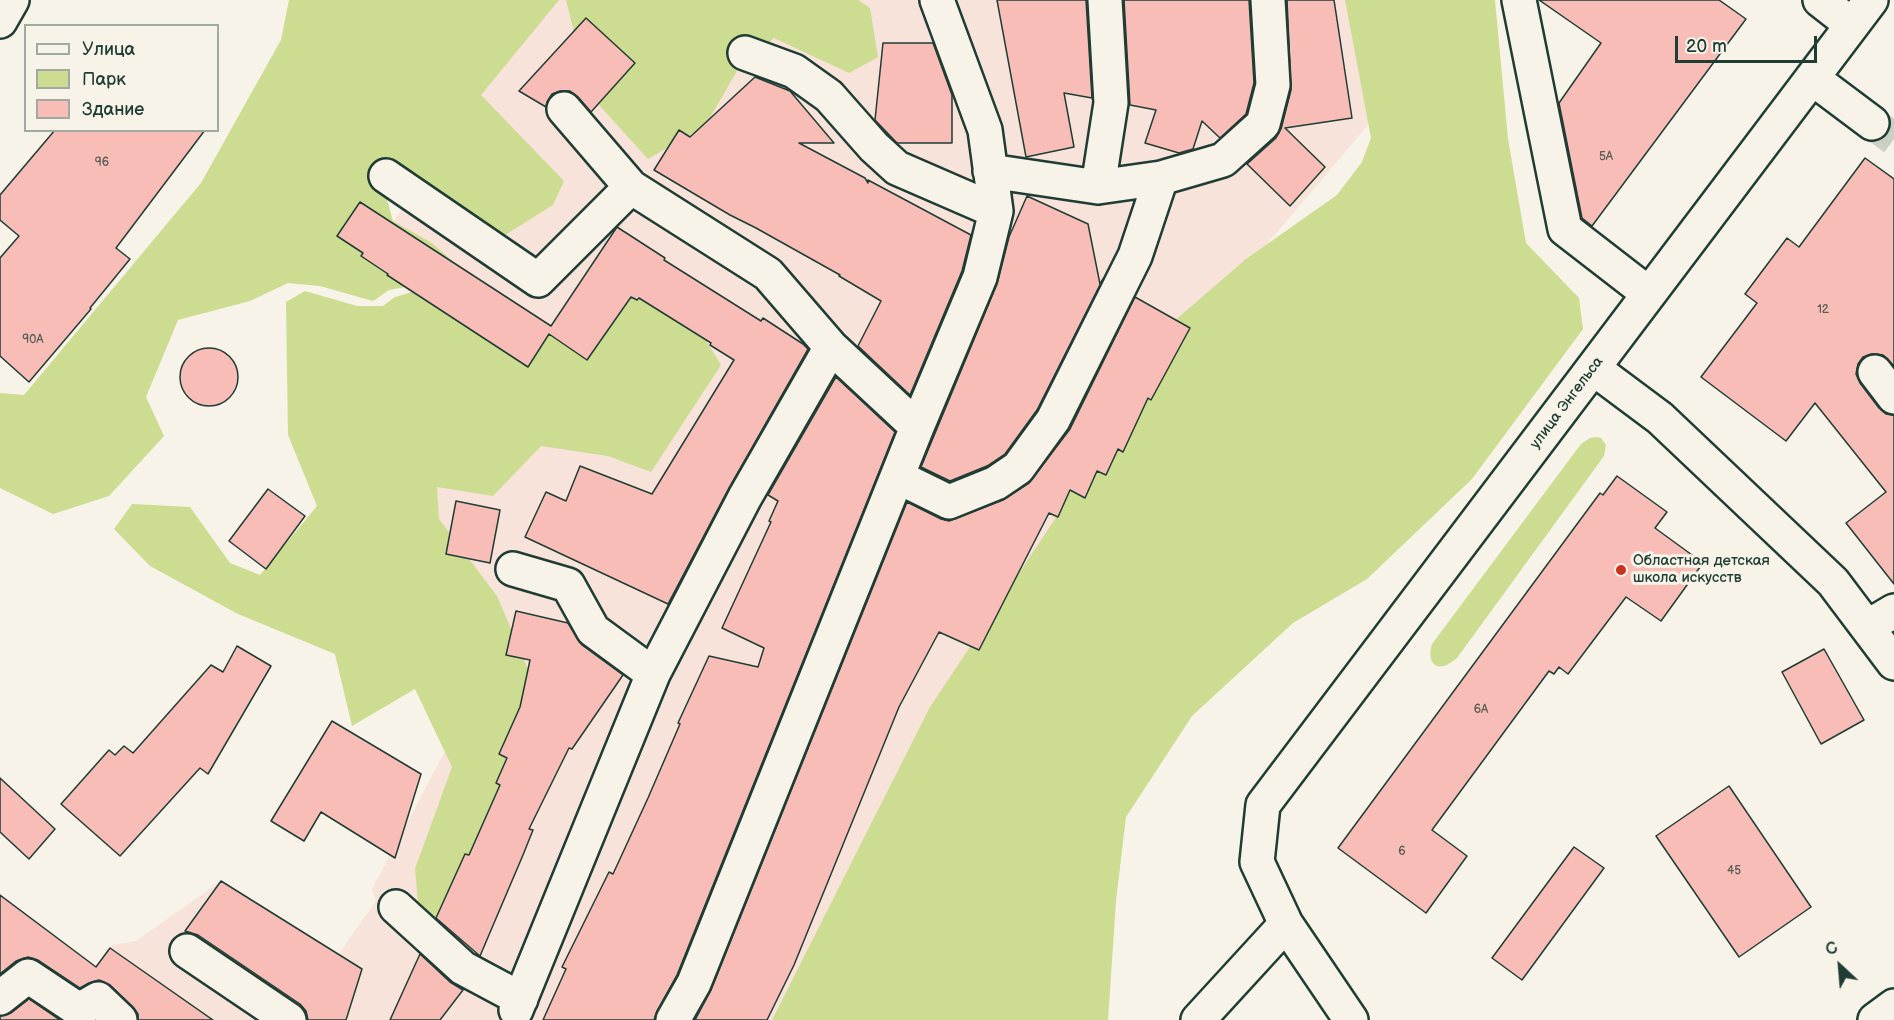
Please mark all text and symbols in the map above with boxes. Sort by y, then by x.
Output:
legend [24,24,219,132]
scale bar [1678,24,1820,62]
text: 20 m [1686,36,1727,57]
text: Улица [82,39,135,60]
text: Парк [82,69,126,90]
text: Здание [82,99,144,120]
house number: 5А [1599,150,1613,164]
house number: 96 [95,156,109,170]
house number: 12 [1817,303,1829,317]
house number: 90А [22,333,44,347]
street label: улица Энгельса [1527,353,1607,453]
place label: Областная детская школа искусств [1633,552,1770,587]
marker: Областная детская школа искусств [1614,563,1628,577]
house number: 6А [1474,703,1488,717]
house number: 6 [1398,845,1406,859]
house number: 45 [1727,864,1741,878]
north arrow [1810,936,1870,996]
text: С [1823,938,1841,960]

